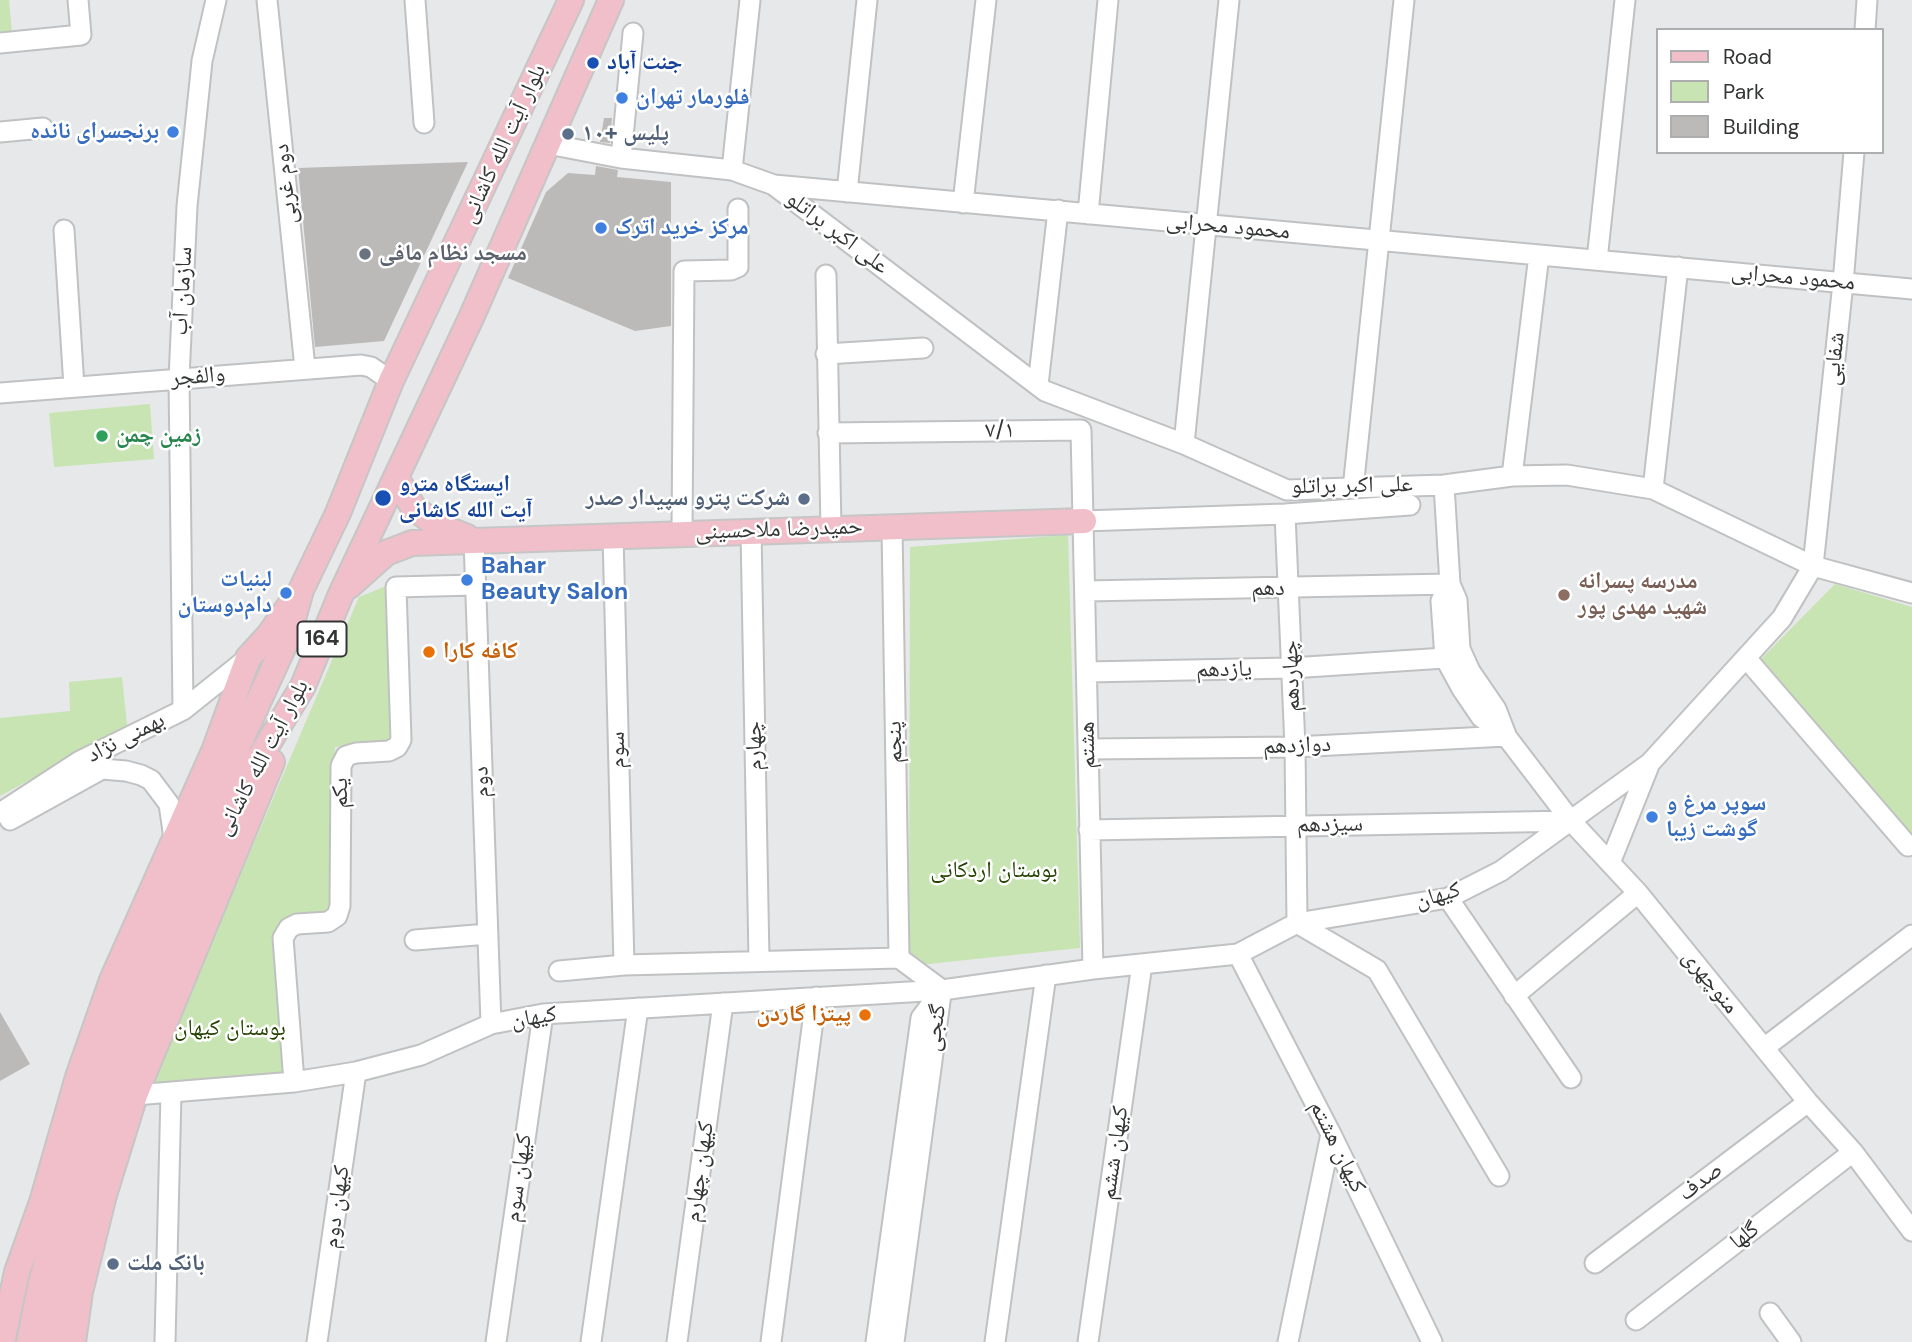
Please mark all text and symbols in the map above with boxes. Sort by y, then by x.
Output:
legend [1657,28,1884,154]
text: Road [1723,43,1772,71]
place label: جنت آباد [607,49,682,77]
marker: جنت آباد [585,55,601,71]
street label: بلوار آیت الله کاشانی [455,60,553,228]
text: Park [1723,78,1764,106]
place label: فلورمار تهران [636,84,749,112]
marker: فلورمار تهران [614,90,630,106]
text: Building [1723,113,1799,141]
place label: برنجسرای نانده [30,118,159,146]
place label: پلیس +۱۰ [582,120,669,148]
marker: برنجسرای نانده [165,124,181,140]
marker: پلیس +۱۰ [560,126,576,142]
street label: دوم غربی [268,142,304,226]
street label: علی اکبر براتلو [780,185,894,281]
street label: محمود محرابی [1165,208,1291,246]
place label: مرکز خرید اترک [615,214,749,242]
marker: مرکز خرید اترک [593,220,609,236]
place label: مسجد نظام مافی [379,240,527,268]
street label: سازمان آب [167,246,199,336]
marker: مسجد نظام مافی [357,246,373,262]
street label: محمود محرابی [1730,259,1856,297]
street label: شفایی [1818,331,1852,387]
street label: والفجر [170,361,226,393]
street label: ۷/۱ [985,417,1015,445]
place label: زمین چمن [116,422,201,450]
marker: زمین چمن [94,428,110,444]
place label: ایستگاه مترو آیت الله کاشانی [399,471,533,525]
street label: علی اکبر براتلو [1291,471,1413,501]
place label: شرکت پترو سپیدار صدر [586,485,790,513]
marker: ایستگاه مترو آیت الله کاشانی [373,488,393,508]
marker: شرکت پترو سپیدار صدر [796,491,812,507]
street label: حمیدرضا ملاحسینی [695,513,863,547]
place label: Bahar Beauty Salon [481,553,628,607]
place label: لبنیات دام‌دوستان [178,566,272,620]
place label: مدرسه پسرانه شهید مهدی پور [1578,568,1707,622]
marker: Bahar Beauty Salon [459,572,475,588]
street label: دهم [1251,575,1285,603]
marker: لبنیات دام‌دوستان [278,585,294,601]
marker: مدرسه پسرانه شهید مهدی پور [1556,587,1572,603]
road number: 164 [298,622,346,656]
place label: کافه کارا [443,638,518,666]
street label: چهاردهم [1277,640,1307,712]
marker: کافه کارا [421,644,437,660]
street label: یازدهم [1196,656,1252,684]
street label: بلوار آیت الله کاشانی [210,675,316,841]
street label: بهمنی نژاد [82,707,170,769]
street label: چهارم [741,721,769,771]
street label: پنجم [881,721,909,763]
street label: هشتم [1074,721,1102,769]
street label: سوم [604,731,632,769]
street label: دوازدهم [1263,731,1331,761]
street label: دوم [468,766,496,798]
street label: یکم [327,778,355,808]
place label: سوپر مرغ و گوشت زیبا [1666,790,1766,844]
marker: سوپر مرغ و گوشت زیبا [1644,809,1660,825]
street label: سیزدهم [1297,811,1363,839]
park label: بوستان اردکانی [930,857,1058,885]
street label: کیهان [1412,876,1464,916]
street label: منوچهری [1676,944,1744,1020]
street label: کیهان [509,1001,559,1035]
place label: پیتزا گاردن [756,1001,851,1029]
street label: گنجی [919,1003,953,1053]
marker: پیتزا گاردن [857,1007,873,1023]
park label: بوستان کیهان [174,1015,286,1043]
street label: کیهان هشتم [1303,1096,1371,1198]
street label: کیهان ششم [1095,1104,1135,1202]
street label: کیهان چهارم [679,1120,721,1224]
street label: کیهان سوم [499,1132,539,1224]
street label: صدف [1673,1156,1729,1208]
street label: کیهان دوم [318,1164,356,1250]
street label: گلها [1725,1216,1765,1256]
place label: بانک ملت [127,1250,205,1278]
marker: بانک ملت [105,1256,121,1272]

